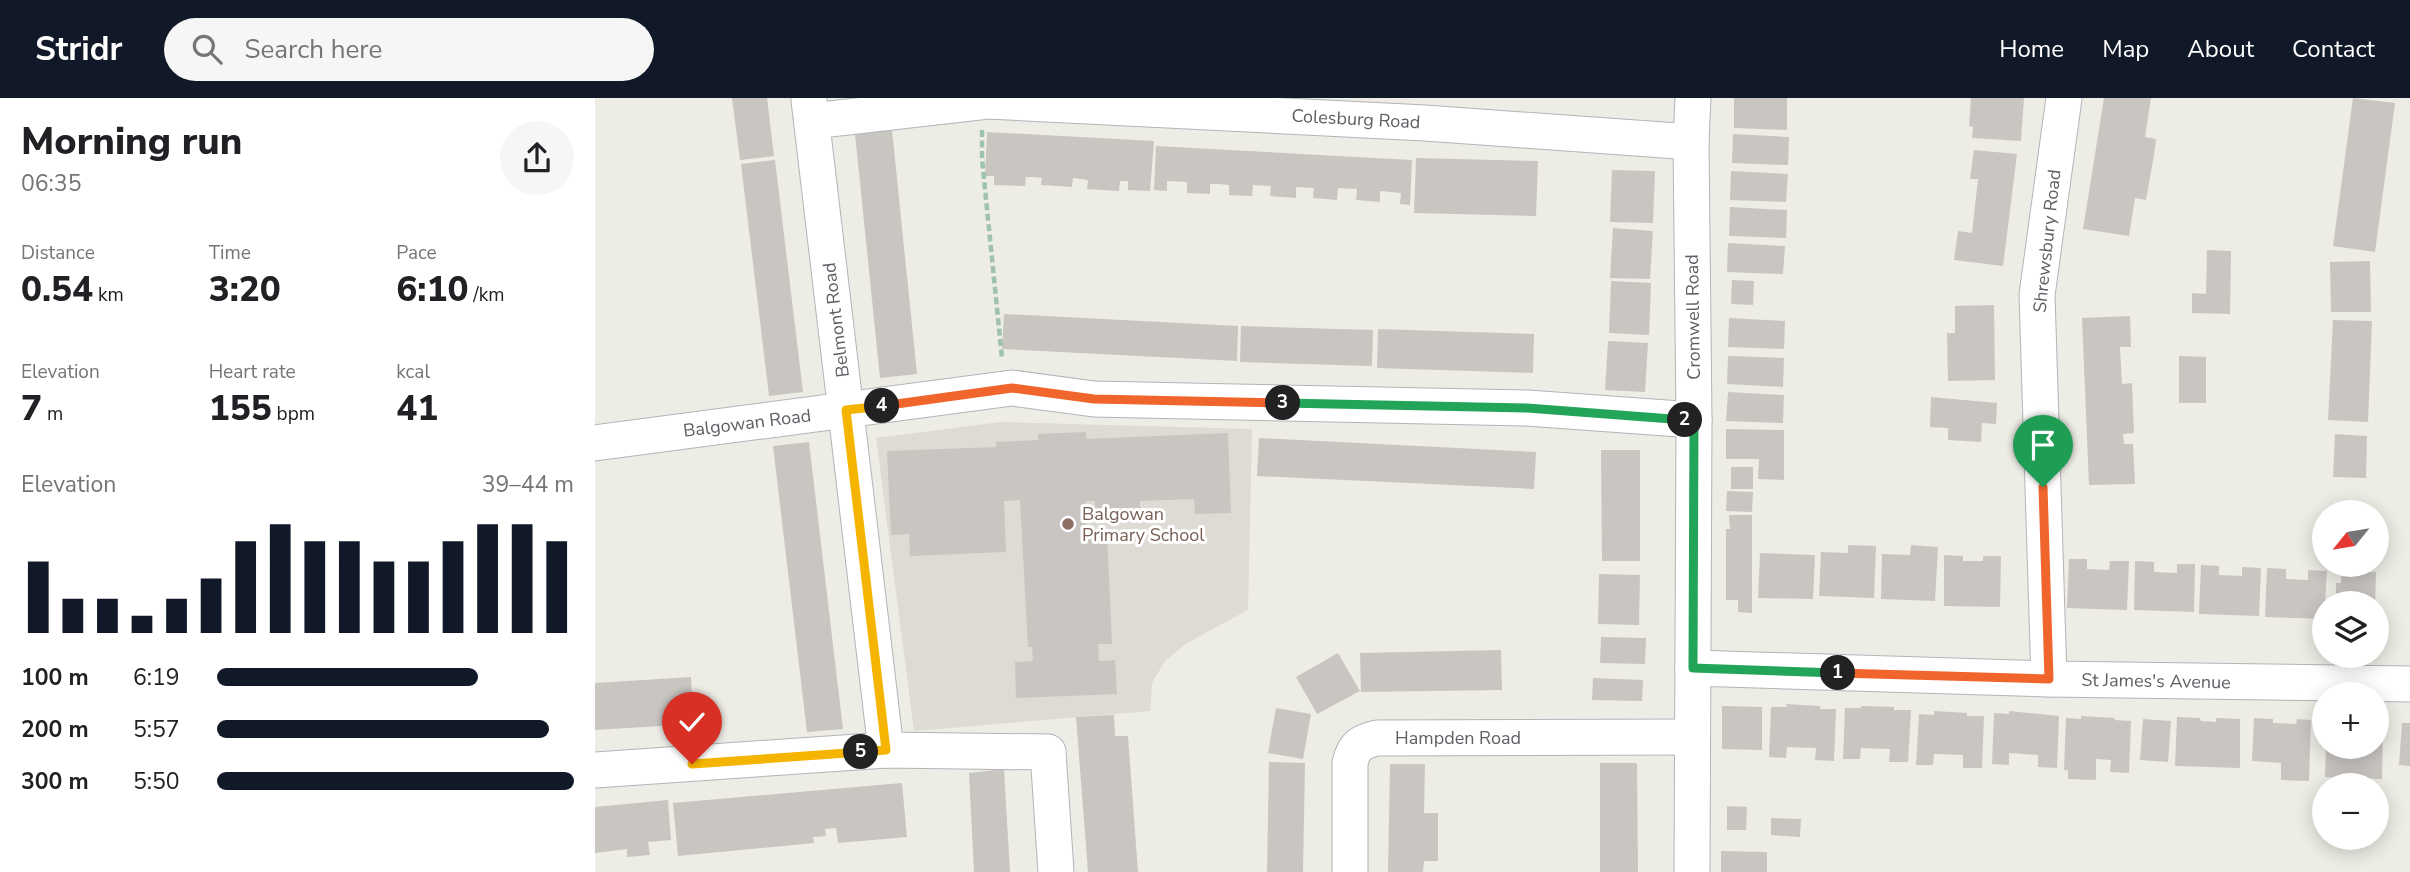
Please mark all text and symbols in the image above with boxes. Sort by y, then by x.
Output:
search box [164,18,654,81]
text: Stridr [35,27,122,72]
icon: search [188,30,226,68]
text: Search here [244,32,382,67]
text: Home [1999,33,2064,65]
text: Map [2102,33,2149,65]
text: About [2187,33,2254,65]
text: Contact [2292,33,2375,65]
street label: Colesburg Road [1291,104,1421,134]
text: Morning run [21,116,242,167]
button: share [500,121,574,195]
text: 06:35 [21,168,81,199]
street label: Shrewsbury Road [2028,168,2066,314]
text: Distance [21,240,95,266]
text: Time [209,240,251,266]
text: Pace [396,240,437,266]
street label: Cromwell Road [1680,254,1706,380]
street label: Belmont Road [817,261,855,379]
text: 0.54 [21,266,93,313]
text: 3:20 [209,266,281,313]
text: 6:10 [396,266,468,313]
text: km [93,282,124,308]
text: /km [468,282,504,308]
text: Elevation [21,359,100,385]
text: Heart rate [209,359,296,385]
text: kcal [396,359,430,385]
text: 7 [21,385,42,432]
text: 155 [209,385,272,432]
text: 41 [396,385,438,432]
pin: 3 [1265,386,1301,420]
pin: 4 [865,388,899,424]
text: 3 [1277,389,1288,415]
text: 4 [876,392,887,418]
text: m [42,401,63,427]
text: bpm [272,401,315,427]
pin: 2 [1667,402,1703,438]
street label: Balgowan Road [682,403,812,443]
text: 2 [1679,406,1690,432]
pin [2013,415,2073,487]
icon: arrive [2024,426,2062,464]
text: Elevation [21,469,116,500]
text: 39–44 m [482,469,574,500]
north arrow [2312,500,2389,578]
map controls [2312,500,2389,850]
place label: Balgowan Primary School [1082,502,1205,547]
marker: Balgowan Primary School [1060,516,1076,532]
button: layers [2312,591,2389,668]
pin: 1 [1821,656,1855,690]
text: 1 [1832,659,1843,685]
text: 100 m [21,662,89,693]
text: 6:19 [133,662,180,693]
street label: St James's Avenue [2081,668,2231,694]
button: + [2312,682,2389,759]
pin [662,692,722,764]
icon: check [673,703,711,741]
text: 200 m [21,714,89,745]
text: 5:57 [133,714,180,745]
street label: Hampden Road [1395,726,1521,750]
pin: 5 [843,734,879,770]
text: 5 [855,738,866,764]
text: 300 m [21,766,89,797]
text: 5:50 [133,766,180,797]
button: − [2312,773,2389,850]

